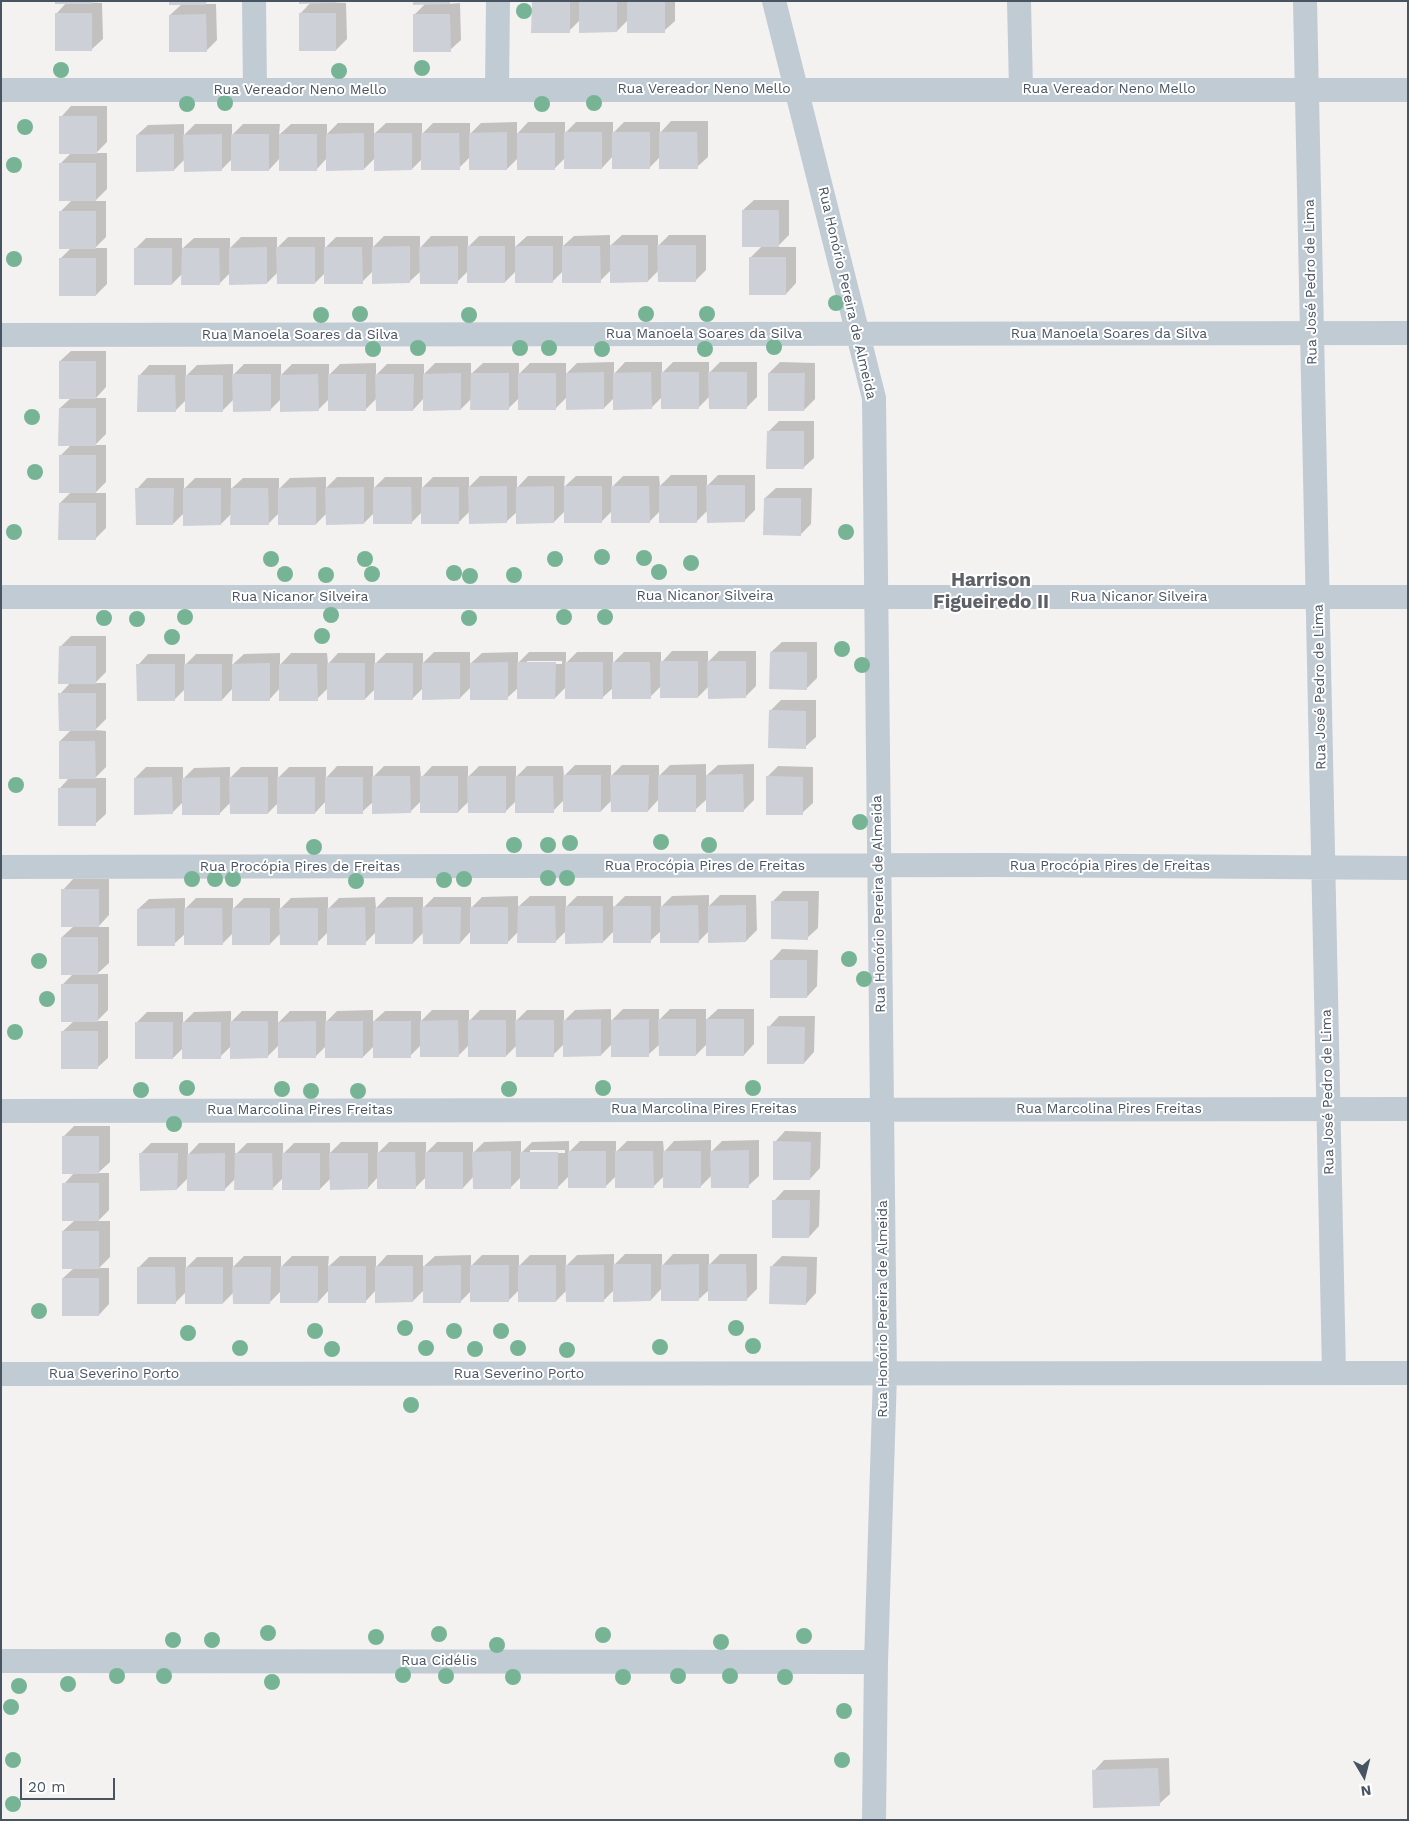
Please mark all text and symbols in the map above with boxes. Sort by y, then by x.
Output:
street label: Rua Vereador Neno Mello [617,81,791,97]
street label: Rua Vereador Neno Mello [1022,81,1196,97]
street label: Rua Vereador Neno Mello [213,82,387,98]
street label: Rua Honório Pereira de Almeida [814,185,880,401]
street label: Rua José Pedro de Lima [1301,199,1321,365]
street label: Rua Manoela Soares da Silva [606,326,802,342]
street label: Rua Manoela Soares da Silva [1011,326,1207,342]
street label: Rua Manoela Soares da Silva [202,327,398,343]
district label: Harrison Figueiredo II [933,569,1049,613]
street label: Rua Nicanor Silveira [637,588,773,604]
street label: Rua Nicanor Silveira [232,589,368,605]
street label: Rua Nicanor Silveira [1071,589,1207,605]
street label: Rua José Pedro de Lima [1310,604,1330,770]
street label: Rua Honório Pereira de Almeida [869,795,889,1013]
street label: Rua Procópia Pires de Freitas [605,858,805,874]
street label: Rua Procópia Pires de Freitas [1010,858,1210,874]
street label: Rua Procópia Pires de Freitas [200,859,400,875]
street label: Rua José Pedro de Lima [1318,1009,1338,1175]
street label: Rua Marcolina Pires Freitas [611,1101,797,1117]
street label: Rua Marcolina Pires Freitas [1016,1101,1202,1117]
street label: Rua Marcolina Pires Freitas [207,1102,393,1118]
street label: Rua Honório Pereira de Almeida [875,1200,891,1418]
street label: Rua Severino Porto [49,1366,179,1382]
street label: Rua Severino Porto [454,1366,584,1382]
street label: Rua Cidélis [401,1653,477,1669]
north arrow [1339,1751,1389,1801]
scale bar [22,1768,118,1800]
text: 20 m [28,1778,66,1796]
text: N [1360,1782,1372,1799]

